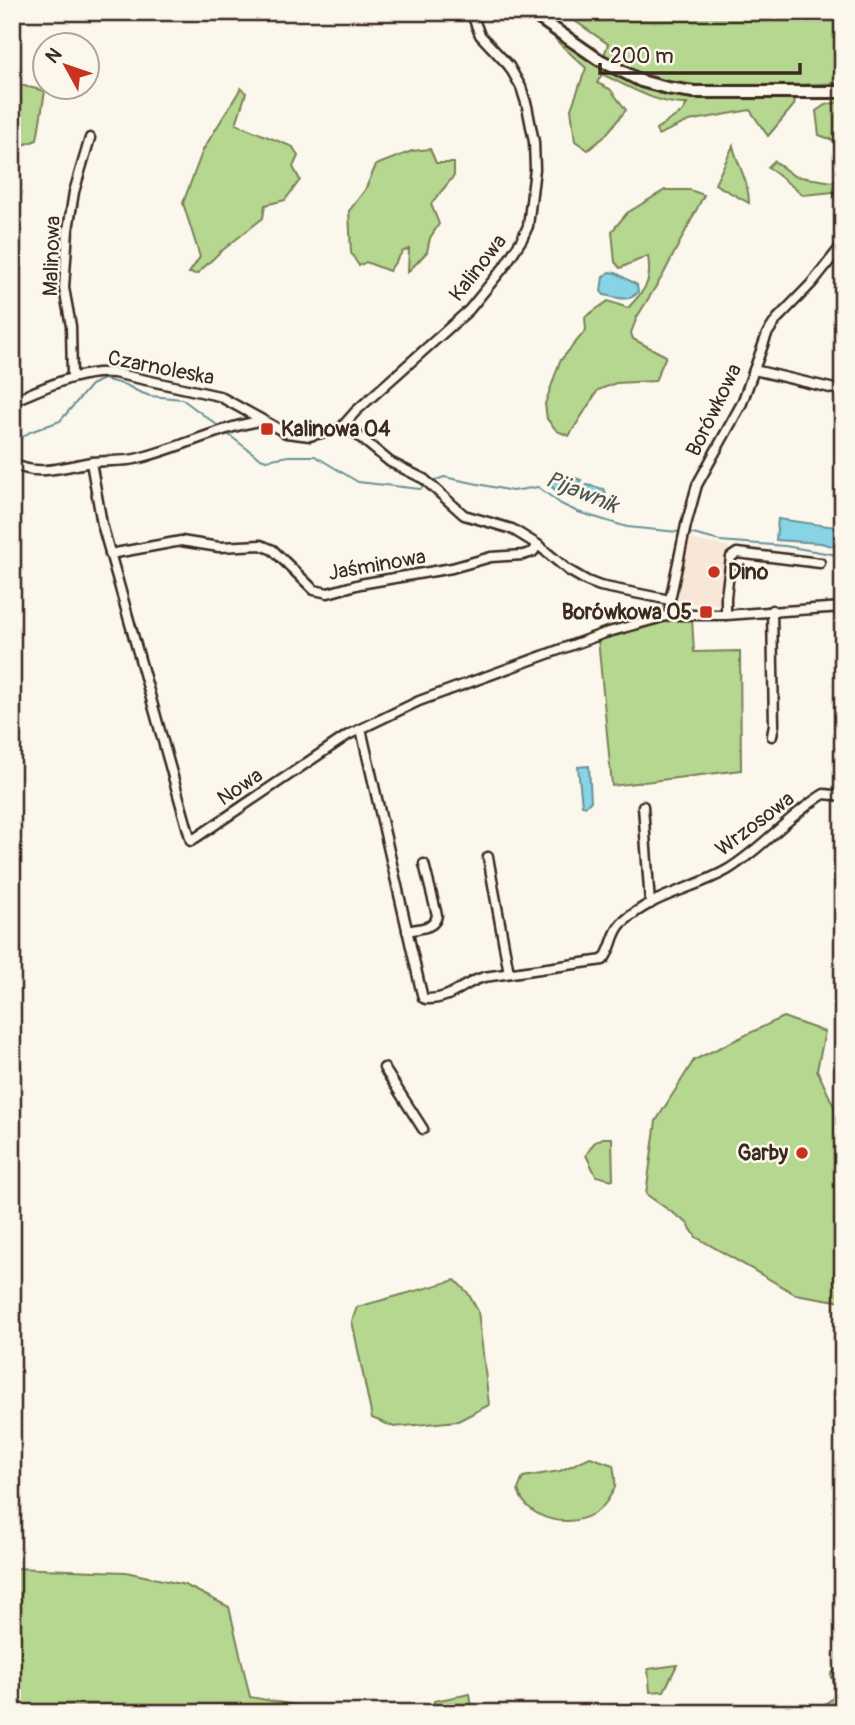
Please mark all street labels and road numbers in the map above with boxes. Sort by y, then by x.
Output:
street label: Malinowa [37,215,67,297]
street label: Kalinowa [443,229,513,307]
street label: Czarnoleska [105,344,217,392]
street label: Borówkowa [680,359,748,461]
street label: Jaśminowa [326,543,428,587]
street label: Nowa [212,762,268,812]
street label: Wrzosowa [710,786,800,862]

